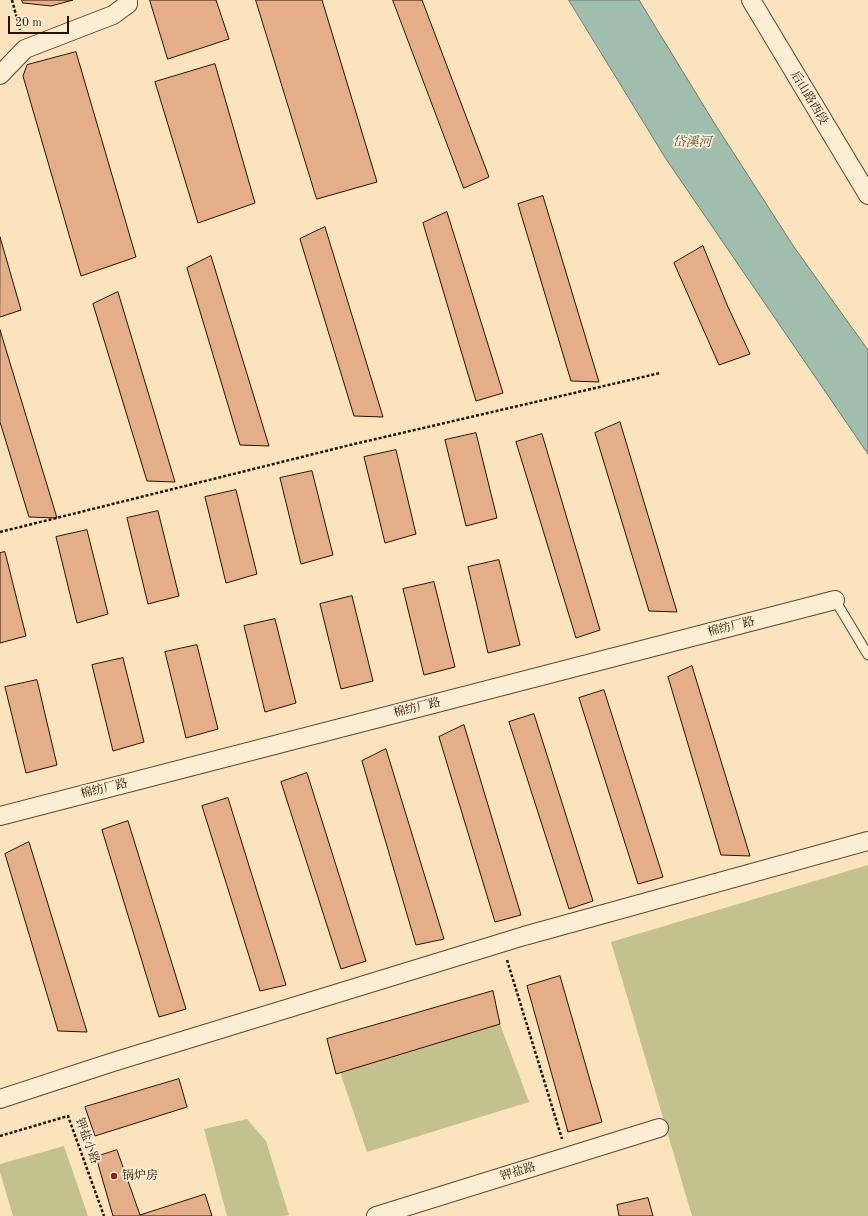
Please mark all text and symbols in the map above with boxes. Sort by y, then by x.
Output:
scale bar [10,8,71,34]
text: 20 m [15,17,42,29]
street label: 后山路西段 [787,69,831,127]
water label: 岱溪河 [673,135,711,151]
street label: 棉纺厂路 [706,614,756,640]
street label: 棉纺厂路 [392,695,442,721]
street label: 棉纺厂路 [79,776,129,802]
street label: 钾盐小路 [72,1116,102,1166]
street label: 钾盐路 [499,1160,537,1184]
place label: 锅炉房 [122,1169,158,1183]
marker: 锅炉房 [109,1171,119,1181]

